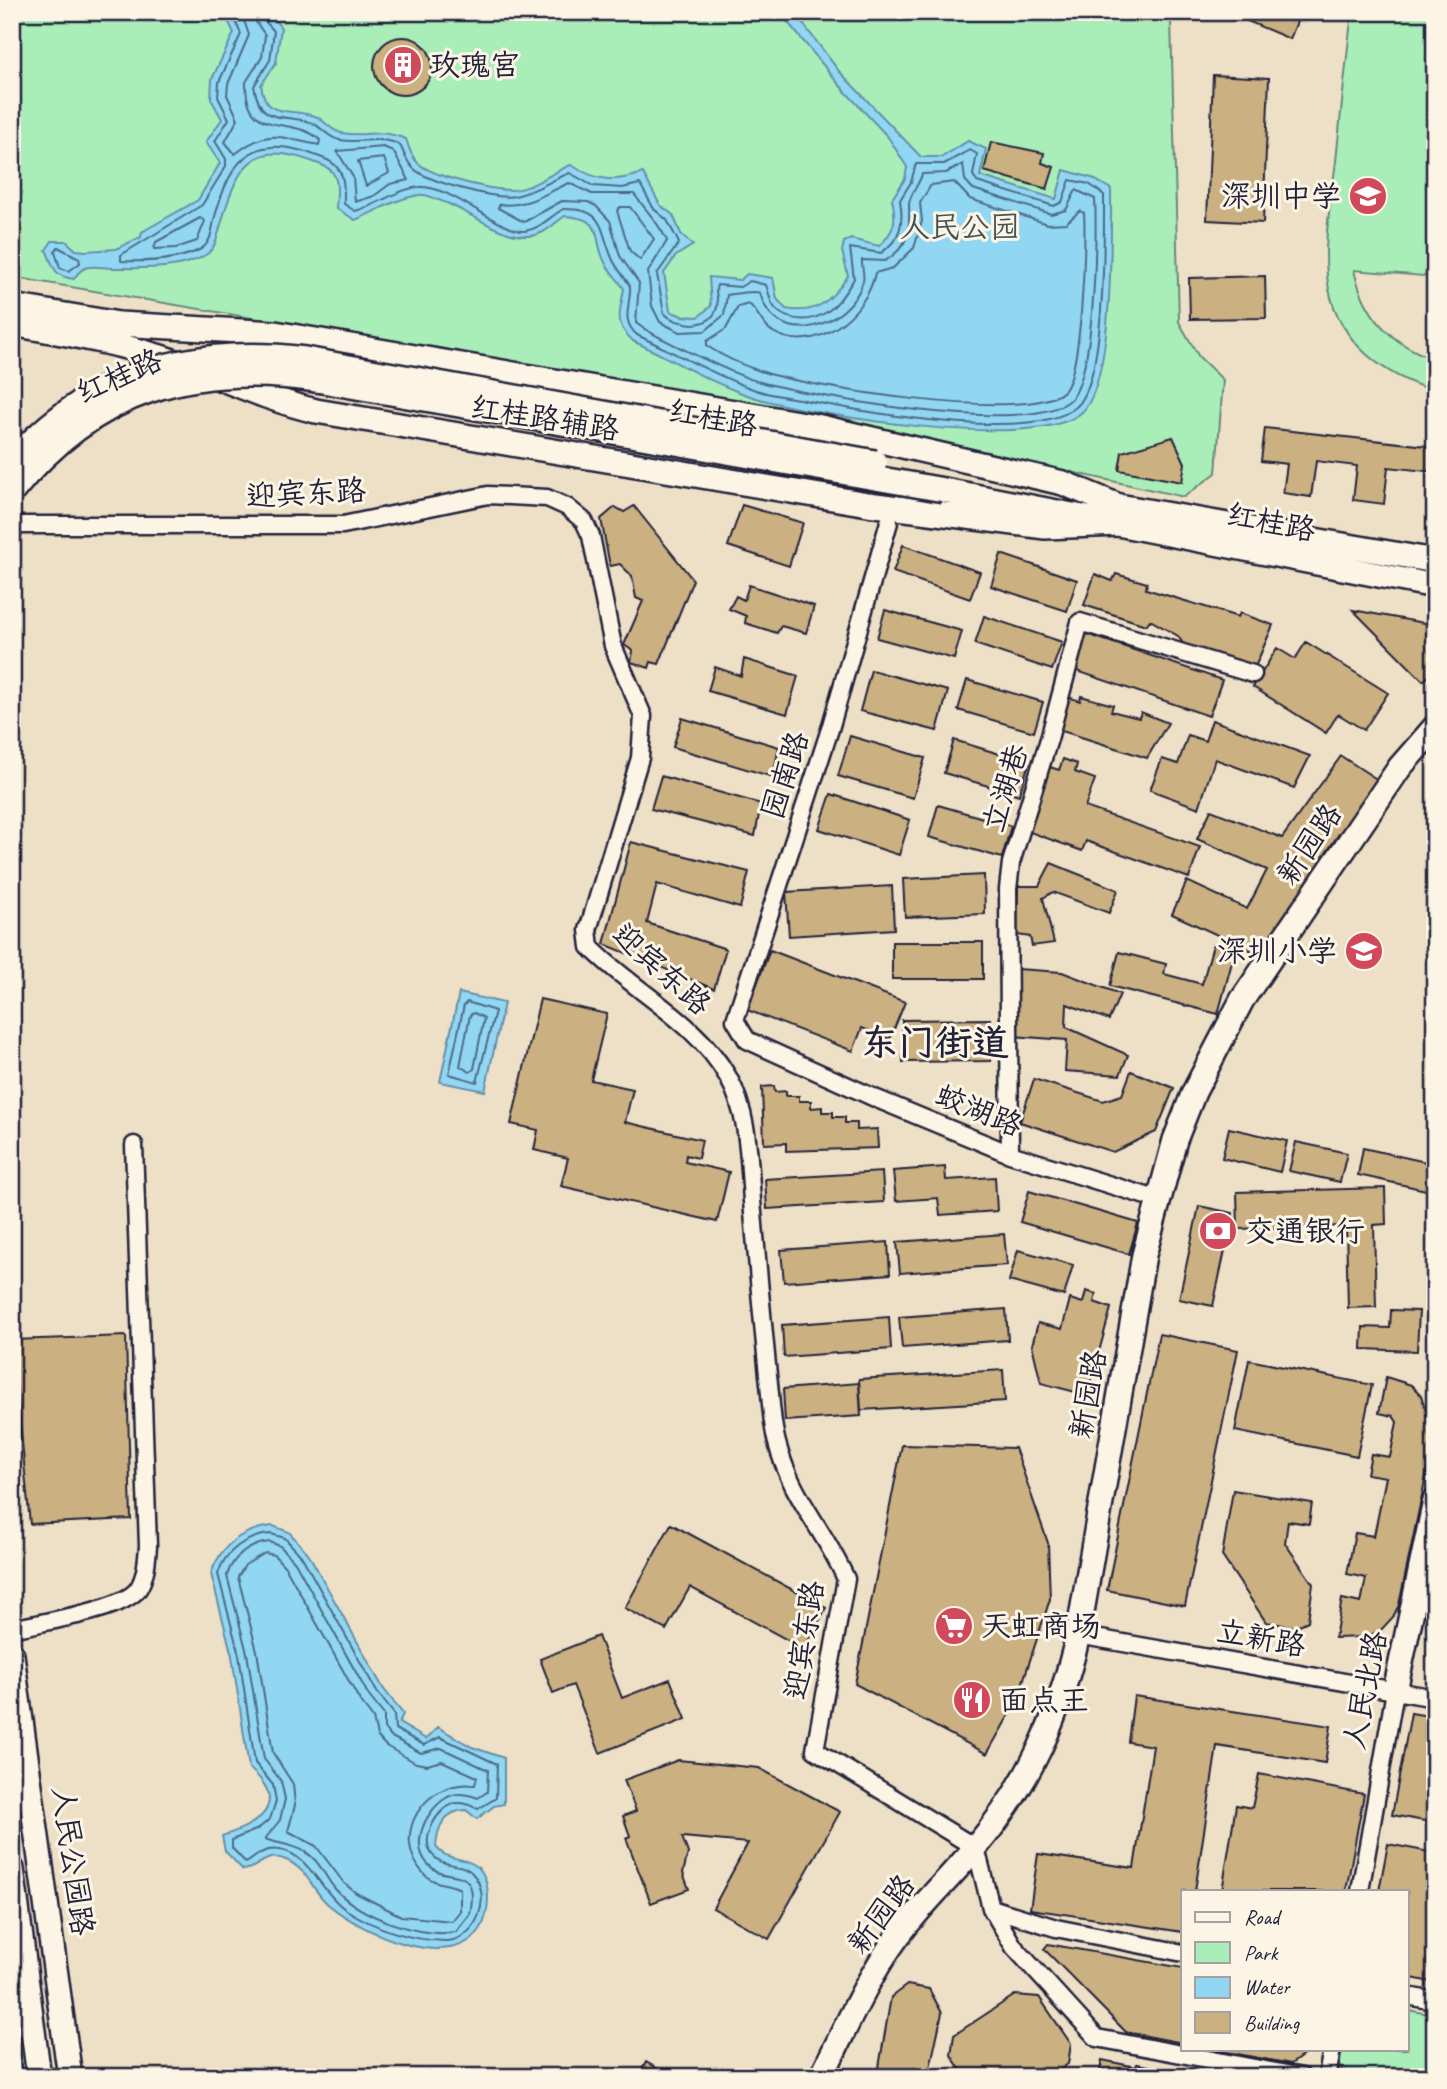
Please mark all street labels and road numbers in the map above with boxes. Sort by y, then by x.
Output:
street label: 红桂路 [70,340,168,412]
street label: 红桂路辅路 [468,388,622,448]
street label: 红桂路 [665,391,761,445]
street label: 迎宾东路 [245,471,367,515]
street label: 红桂路 [1223,495,1319,549]
street label: 园南路 [753,726,817,824]
street label: 立湖巷 [974,739,1036,837]
street label: 新园路 [1268,796,1350,892]
street label: 迎宾东路 [605,915,719,1023]
street label: 蛟湖路 [930,1076,1028,1144]
street label: 新园路 [1061,1346,1115,1442]
street label: 迎宾东路 [776,1578,832,1702]
street label: 立新路 [1213,1611,1309,1665]
street label: 人民北路 [1335,1627,1395,1753]
street label: 人民公园路 [44,1784,102,1938]
street label: 新园路 [839,1867,923,1961]

